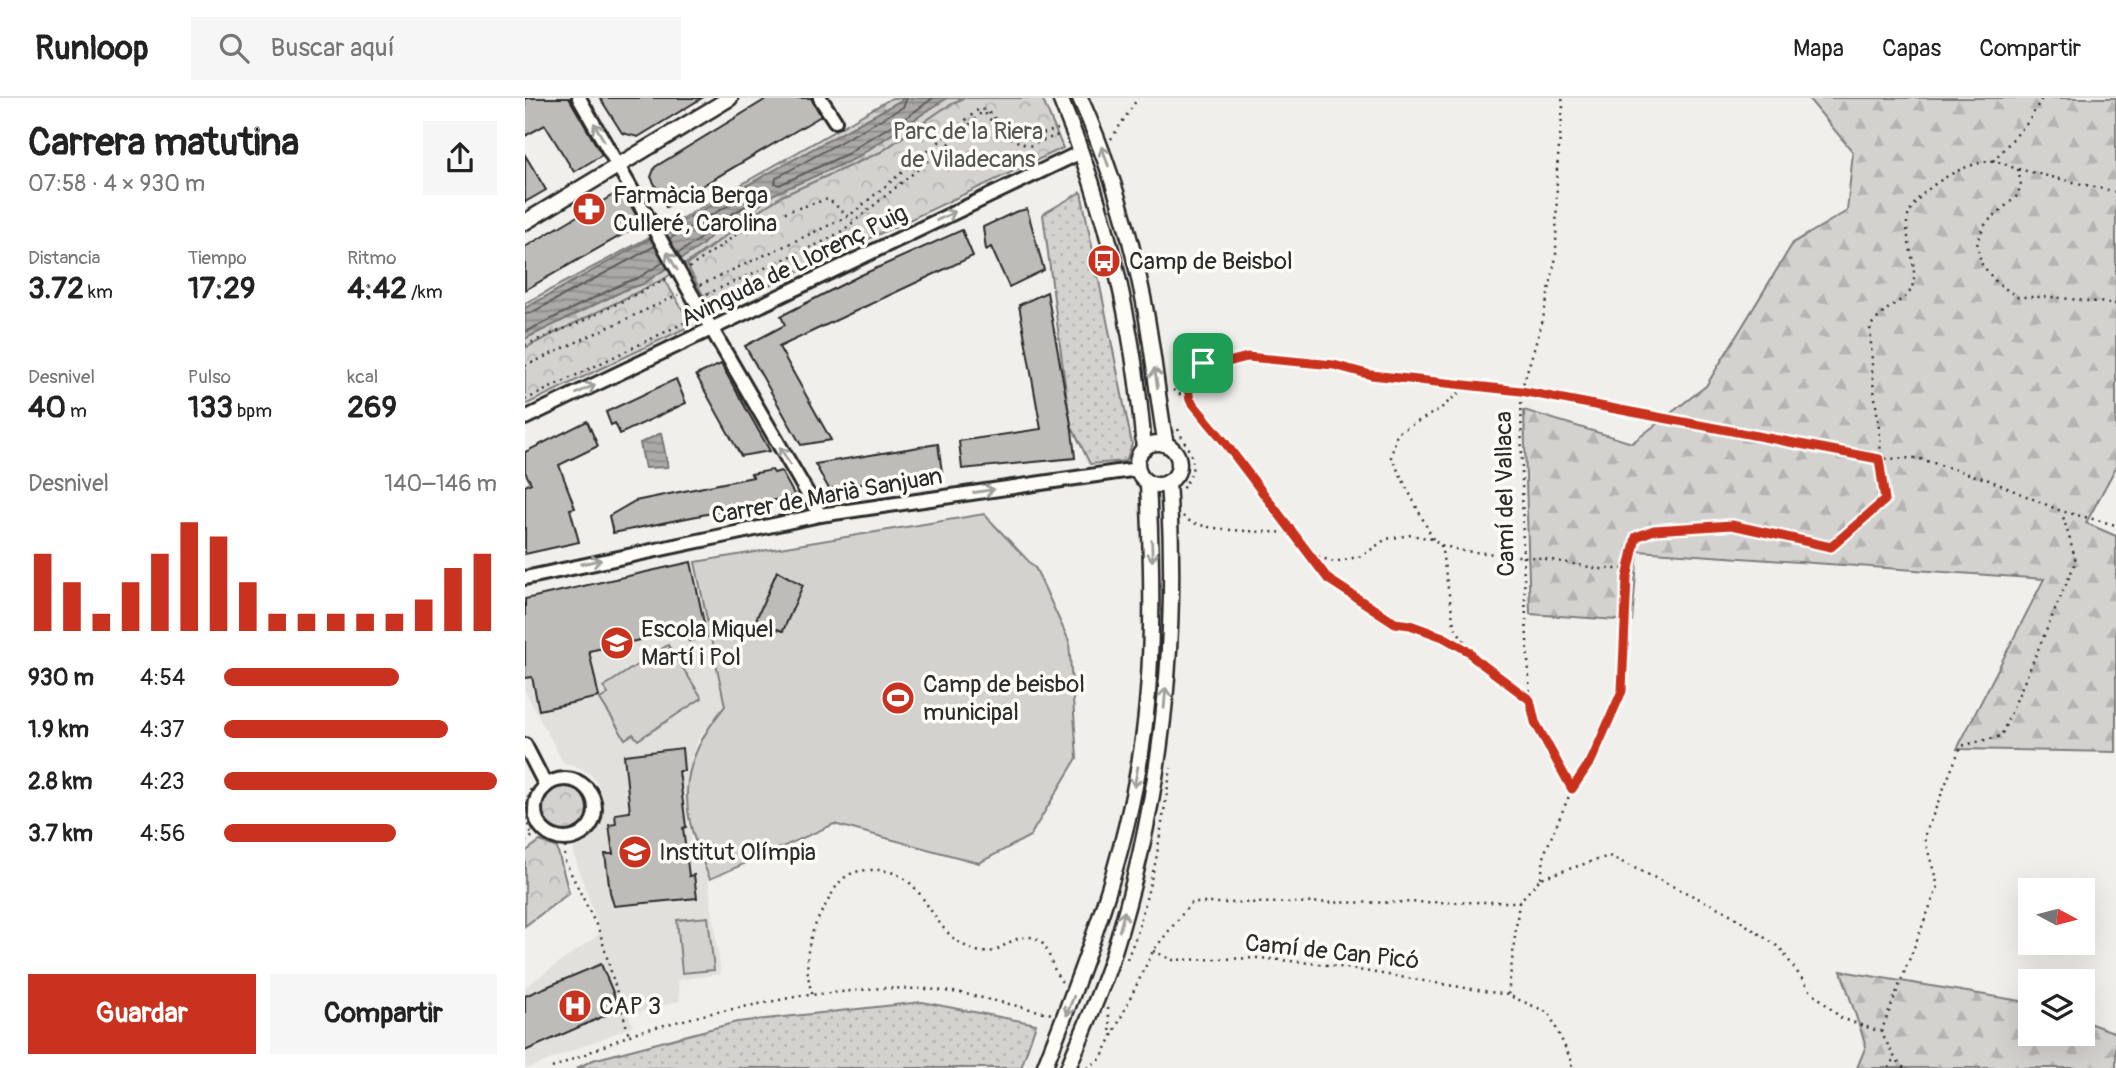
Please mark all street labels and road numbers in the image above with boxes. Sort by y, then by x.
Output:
street label: Avinguda de Llorenç Puig [676,199,912,333]
street label: Camí del Vallaca [1489,411,1521,577]
street label: Carrer de Marià Sanjuan [709,461,945,531]
street label: Camí de Can Picó [1243,928,1421,976]

